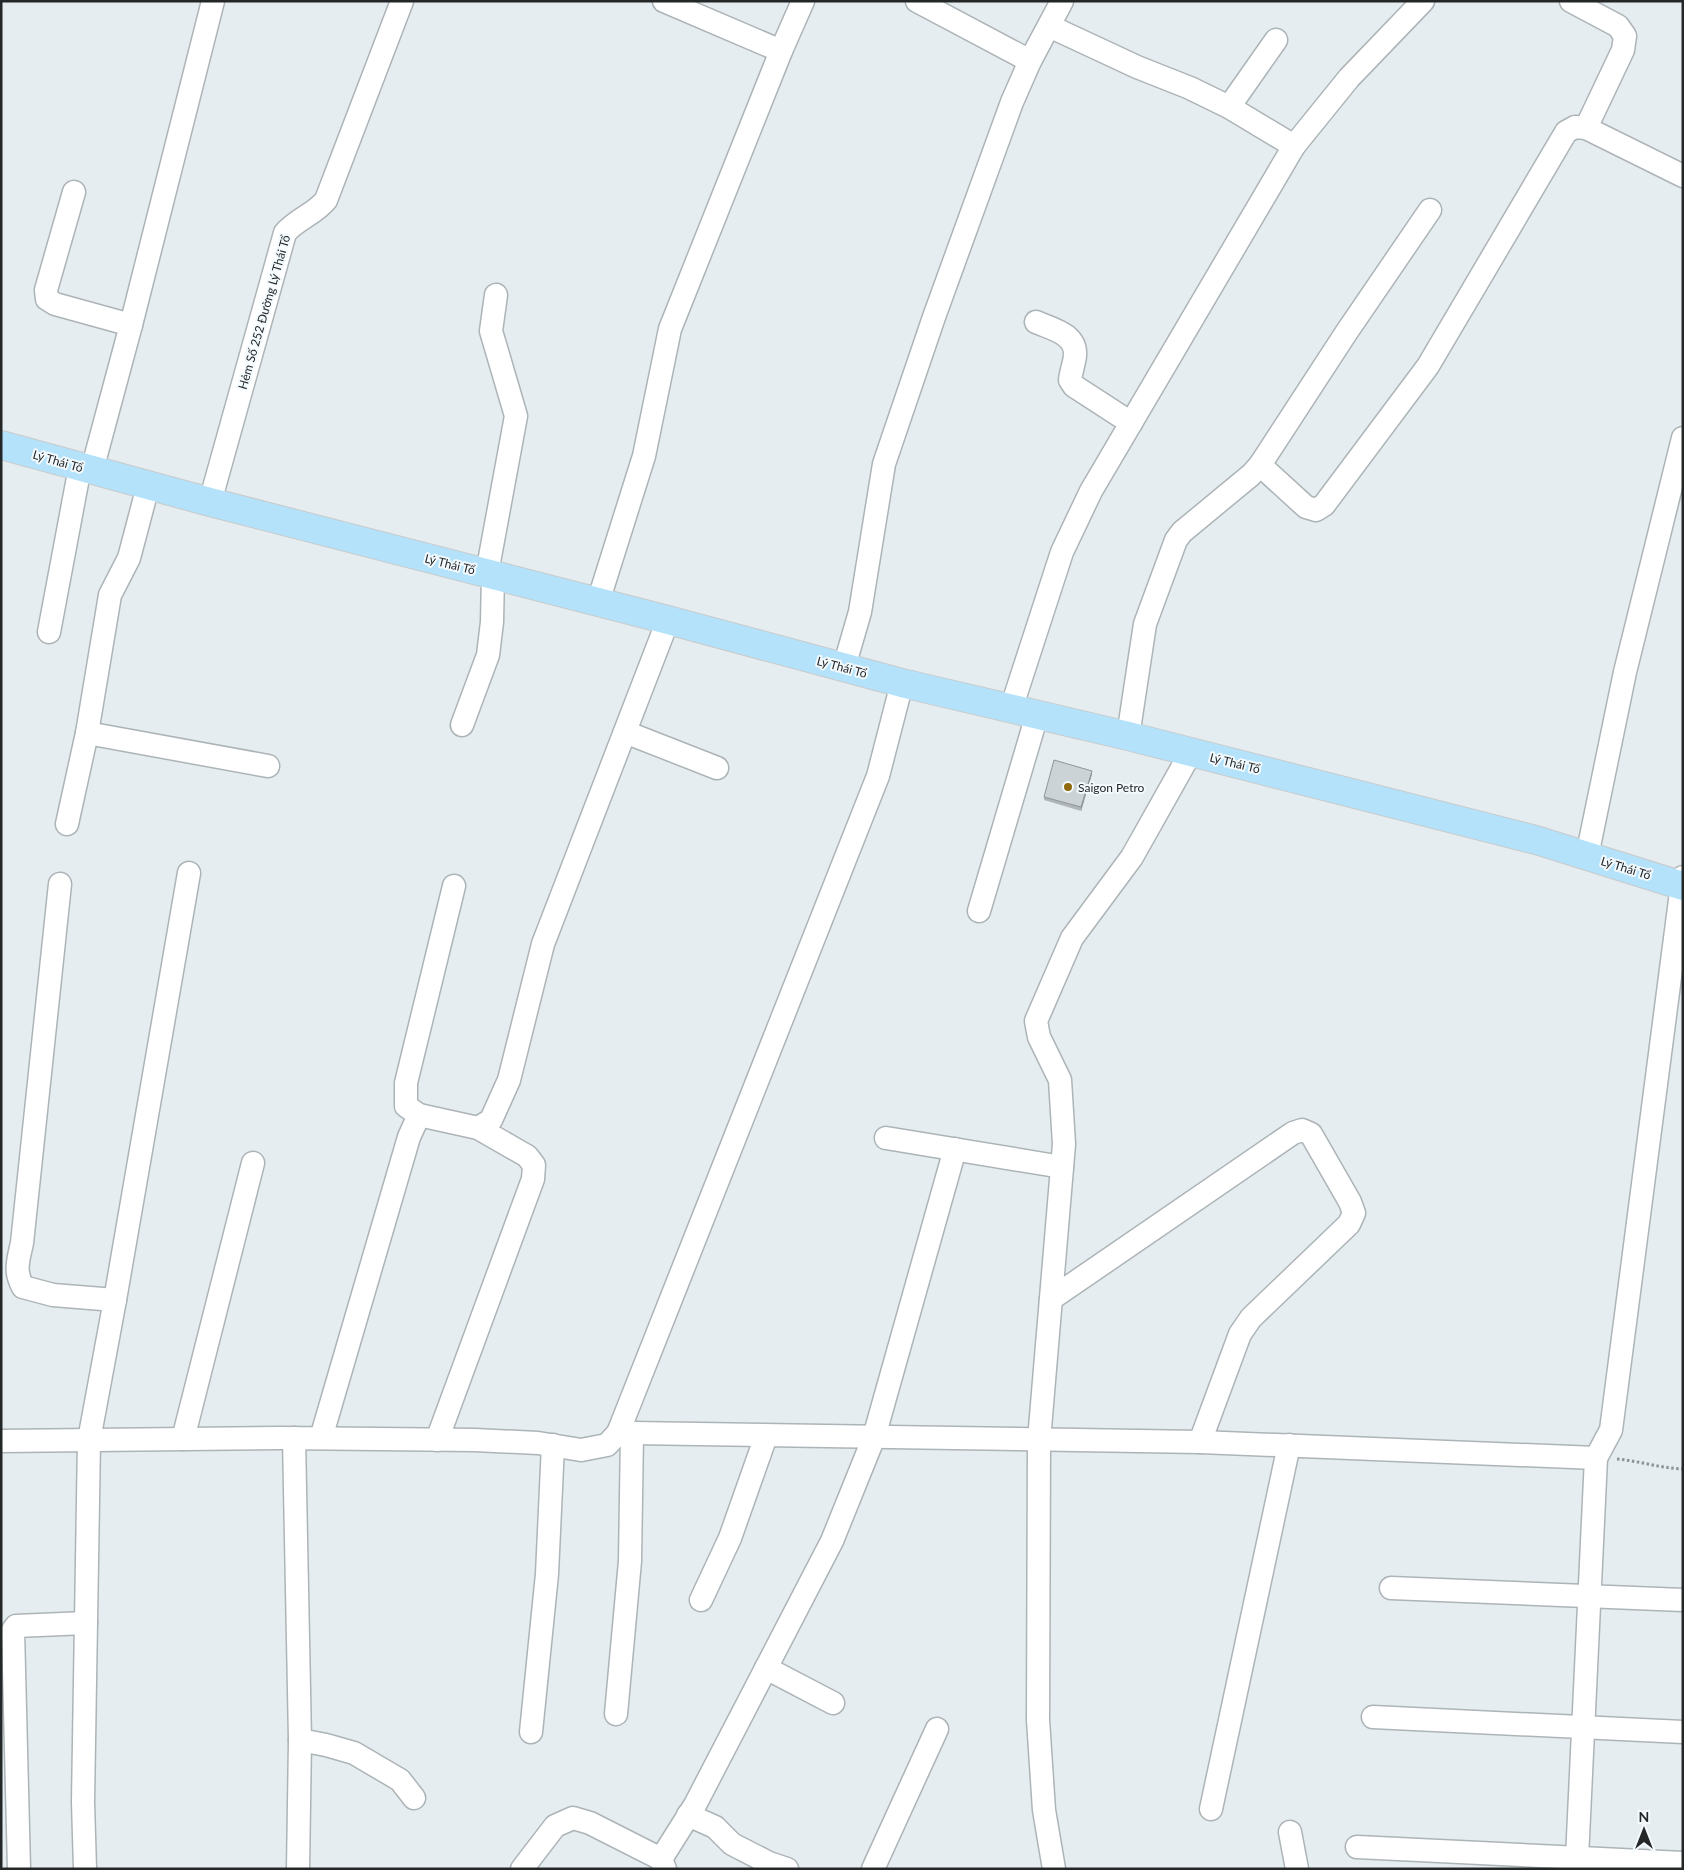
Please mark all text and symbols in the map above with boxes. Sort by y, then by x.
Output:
street label: Hẻm Số 252 Đường Lý Thái Tổ [235,233,293,391]
street label: Lý Thái Tổ [31,447,85,475]
street label: Lý Thái Tổ [423,551,477,578]
street label: Lý Thái Tổ [815,653,869,681]
street label: Lý Thái Tổ [1208,750,1262,777]
place label: Saigon Petro [1078,780,1145,795]
marker: Saigon Petro [1062,781,1074,793]
street label: Lý Thái Tổ [1599,853,1653,883]
north arrow [1619,1805,1669,1855]
text: N [1639,1808,1649,1825]

